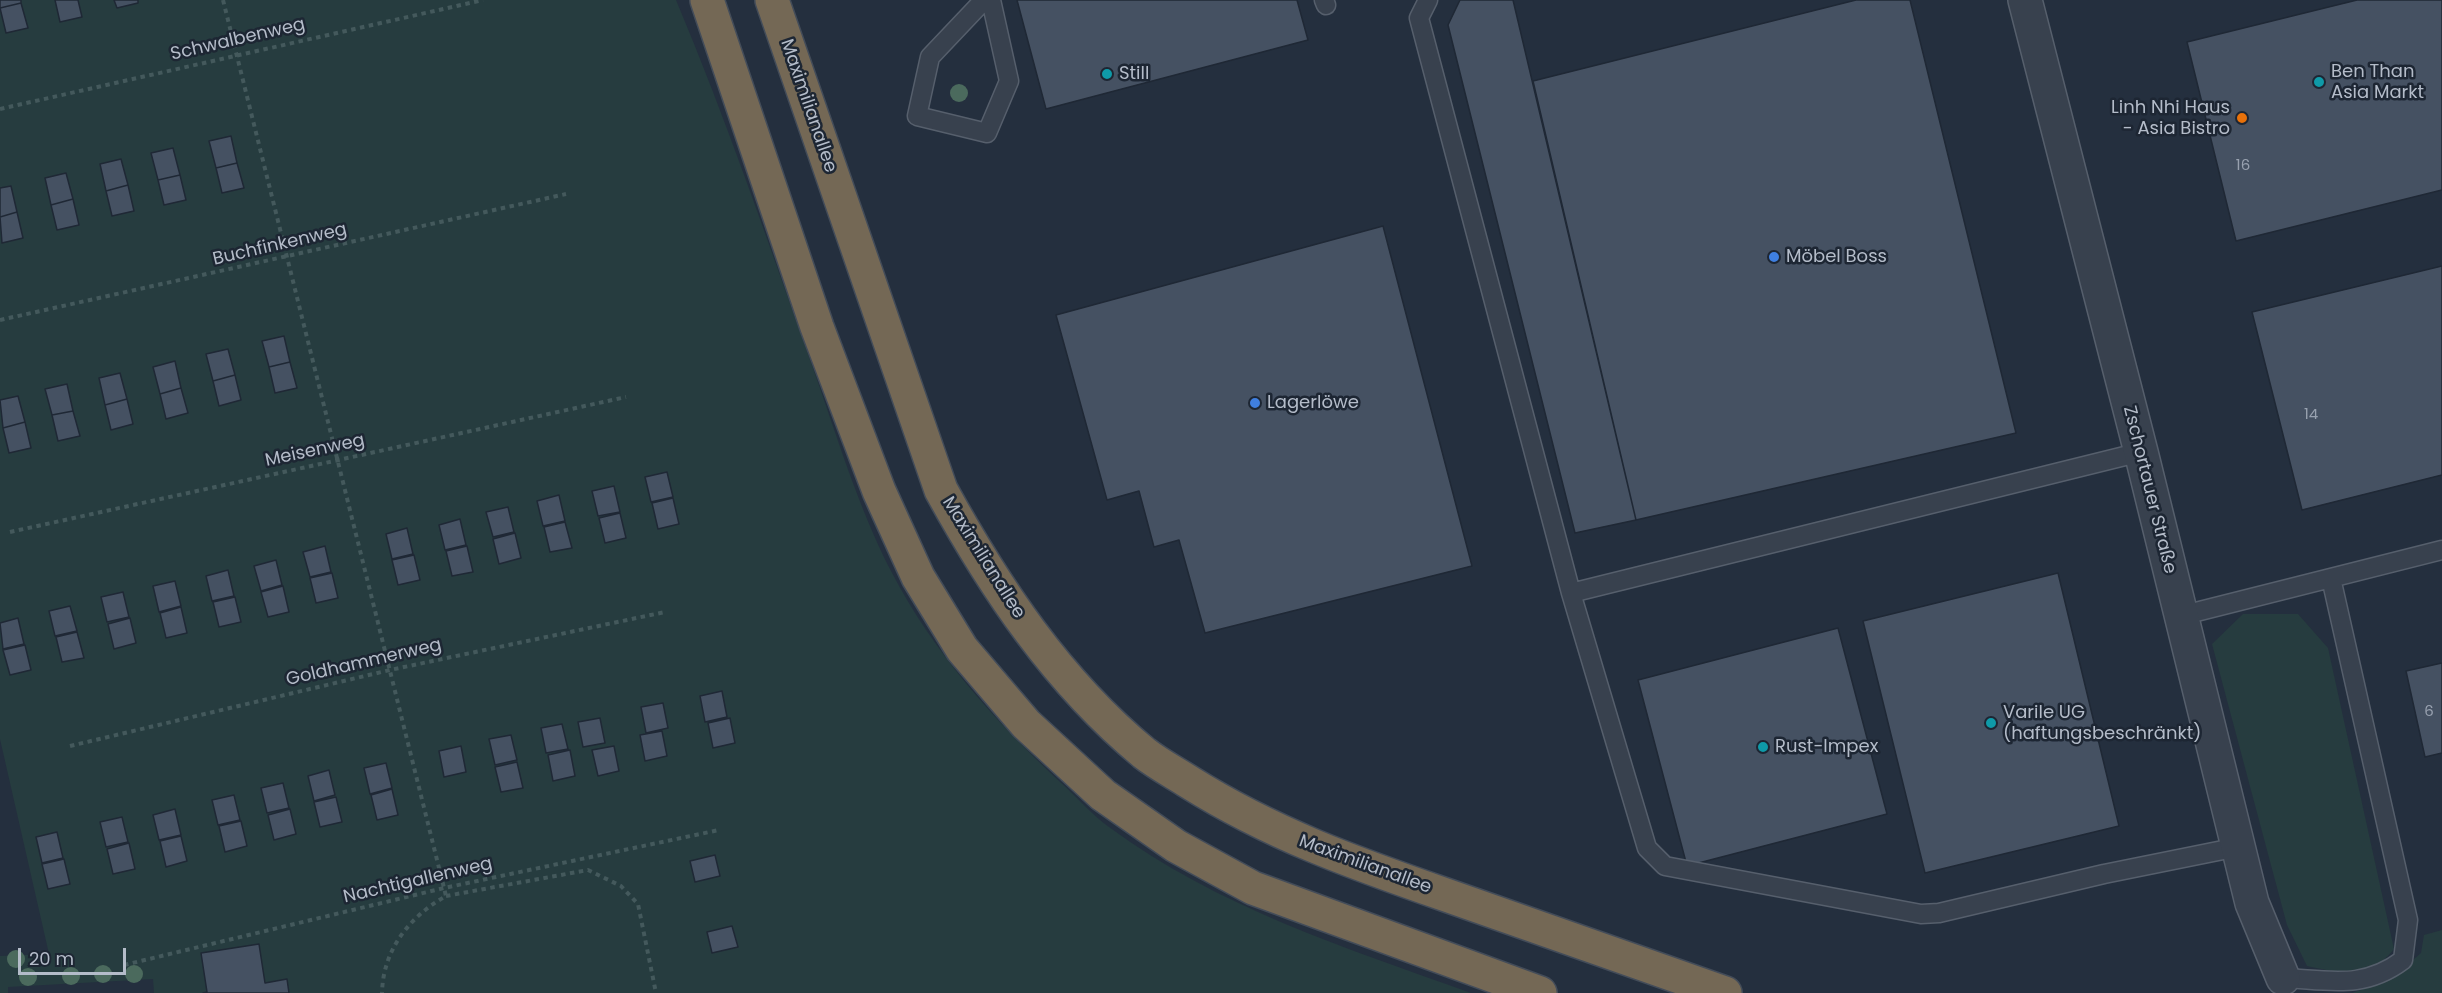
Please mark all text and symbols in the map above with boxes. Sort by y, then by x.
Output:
street label: Schwalbenweg [169,14,307,66]
street label: Maximilianallee [775,36,841,176]
place label: Ben Than Asia Markt [2331,61,2424,104]
place label: Still [1119,63,1149,85]
marker: Still [1100,67,1114,81]
marker: Ben Than Asia Markt [2312,75,2326,89]
place label: Linh Nhi Haus - Asia Bistro [2111,97,2230,140]
marker: Linh Nhi Haus - Asia Bistro [2235,111,2249,125]
house number: 16 [2236,157,2250,175]
street label: Buchfinkenweg [211,219,349,271]
place label: Möbel Boss [1786,246,1887,268]
marker: Möbel Boss [1767,250,1781,264]
place label: Lagerlöwe [1267,392,1359,414]
marker: Lagerlöwe [1248,396,1262,410]
street label: Zschortauer Straße [2118,404,2180,576]
house number: 14 [2304,406,2318,424]
street label: Meisenweg [263,430,367,472]
street label: Maximilianallee [937,493,1029,623]
street label: Goldhammerweg [284,635,444,691]
place label: Varile UG (haftungsbeschränkt) [2003,702,2202,744]
house number: 6 [2424,703,2434,721]
marker: Varile UG (haftungsbeschränkt) [1984,716,1998,730]
place label: Rust-Impex [1775,736,1878,758]
marker: Rust-Impex [1756,740,1770,754]
street label: Maximilianallee [1296,831,1434,899]
street label: Nachtigallenweg [341,853,495,909]
scale bar [21,936,129,974]
text: 20 m [29,946,74,971]

